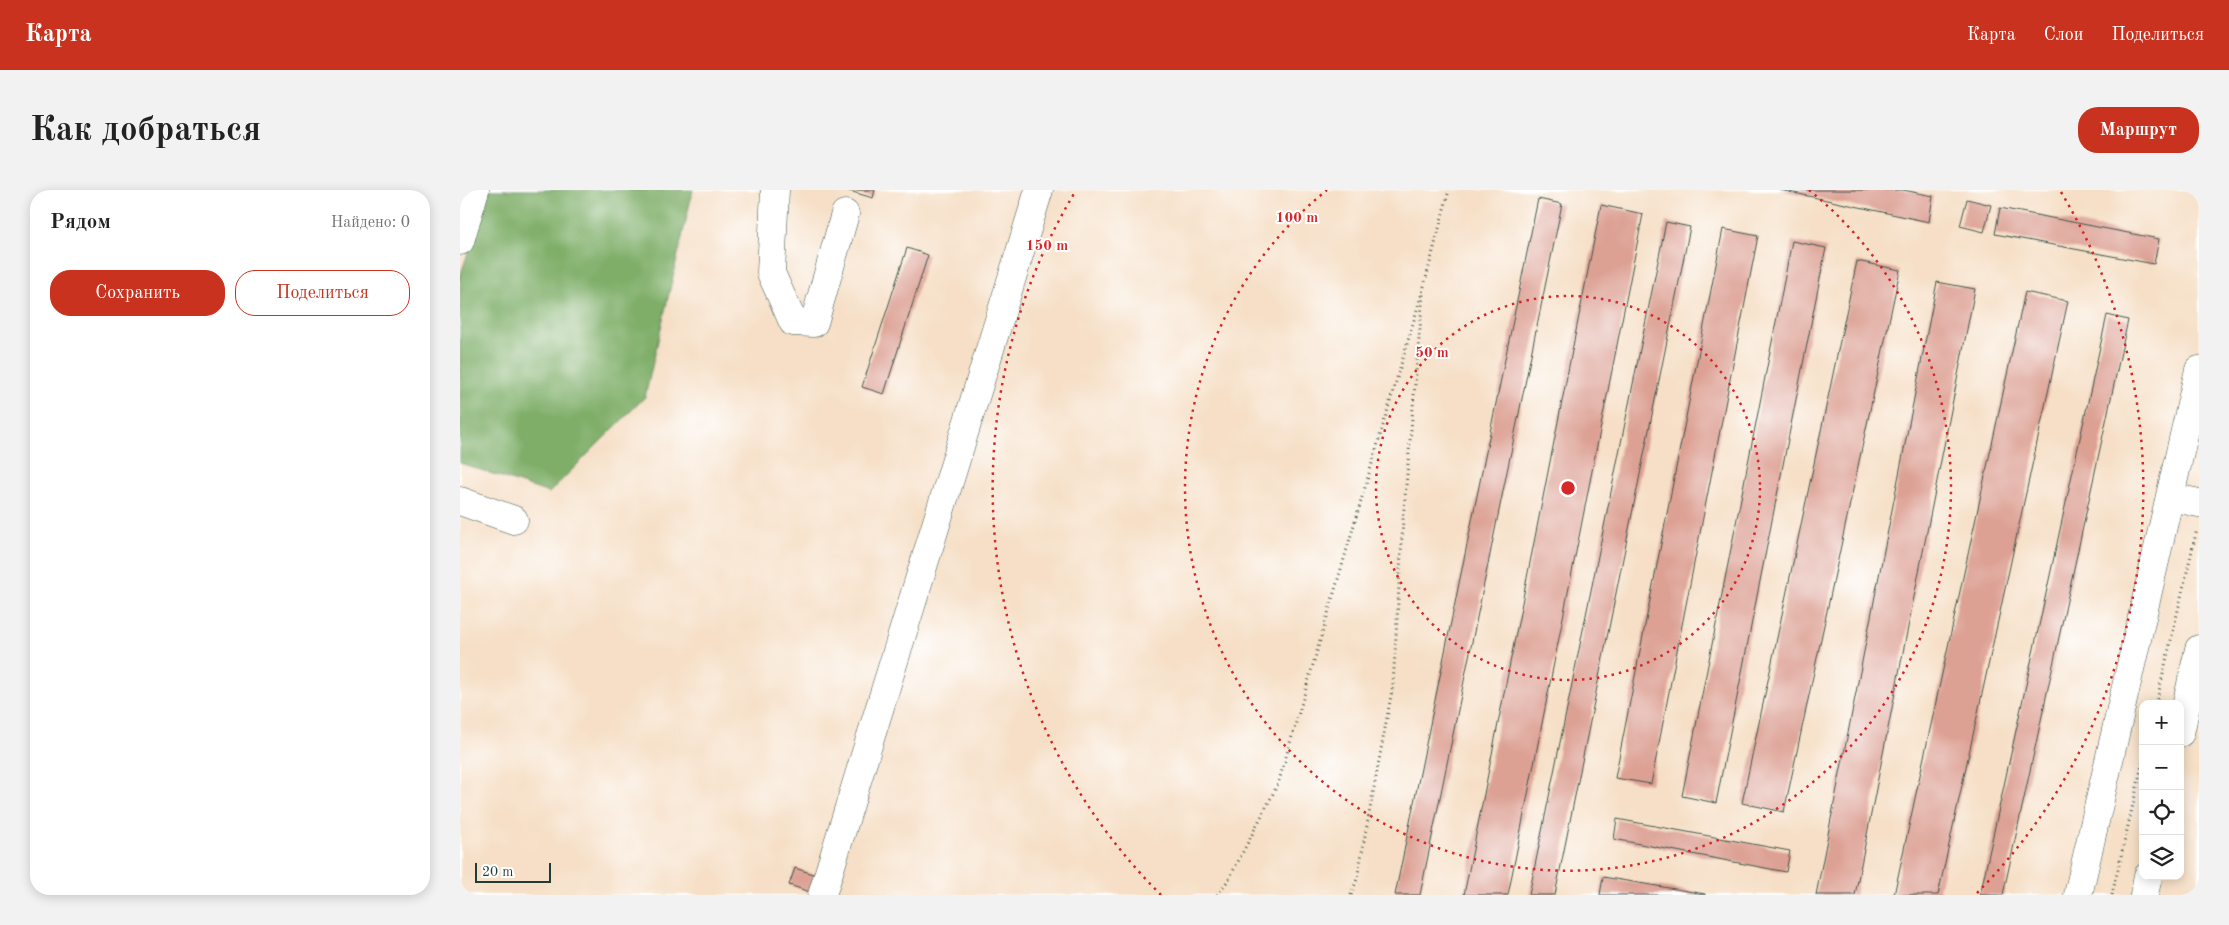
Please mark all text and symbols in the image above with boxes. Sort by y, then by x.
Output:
text: Карта [25,23,92,47]
text: Карта [1967,26,2016,44]
text: Слои [2044,26,2083,44]
text: Поделиться [2111,26,2204,44]
button: Маршрут [2078,107,2199,153]
text: Как добраться [30,113,261,148]
text: 100 m [1276,211,1318,226]
text: Рядом [50,212,111,233]
text: Найдено: 0 [331,215,410,231]
text: 150 m [1026,239,1068,254]
button: Сохранить [50,270,225,316]
button: Поделиться [235,270,410,316]
text: 50 m [1415,346,1449,361]
centre of rings [1559,479,1577,497]
map controls [2139,700,2184,880]
button: + [2139,700,2184,745]
button: − [2139,745,2184,790]
button: locate [2139,790,2184,835]
button: layers [2139,835,2184,880]
scale bar [475,860,551,883]
text: 20 m [482,865,513,879]

